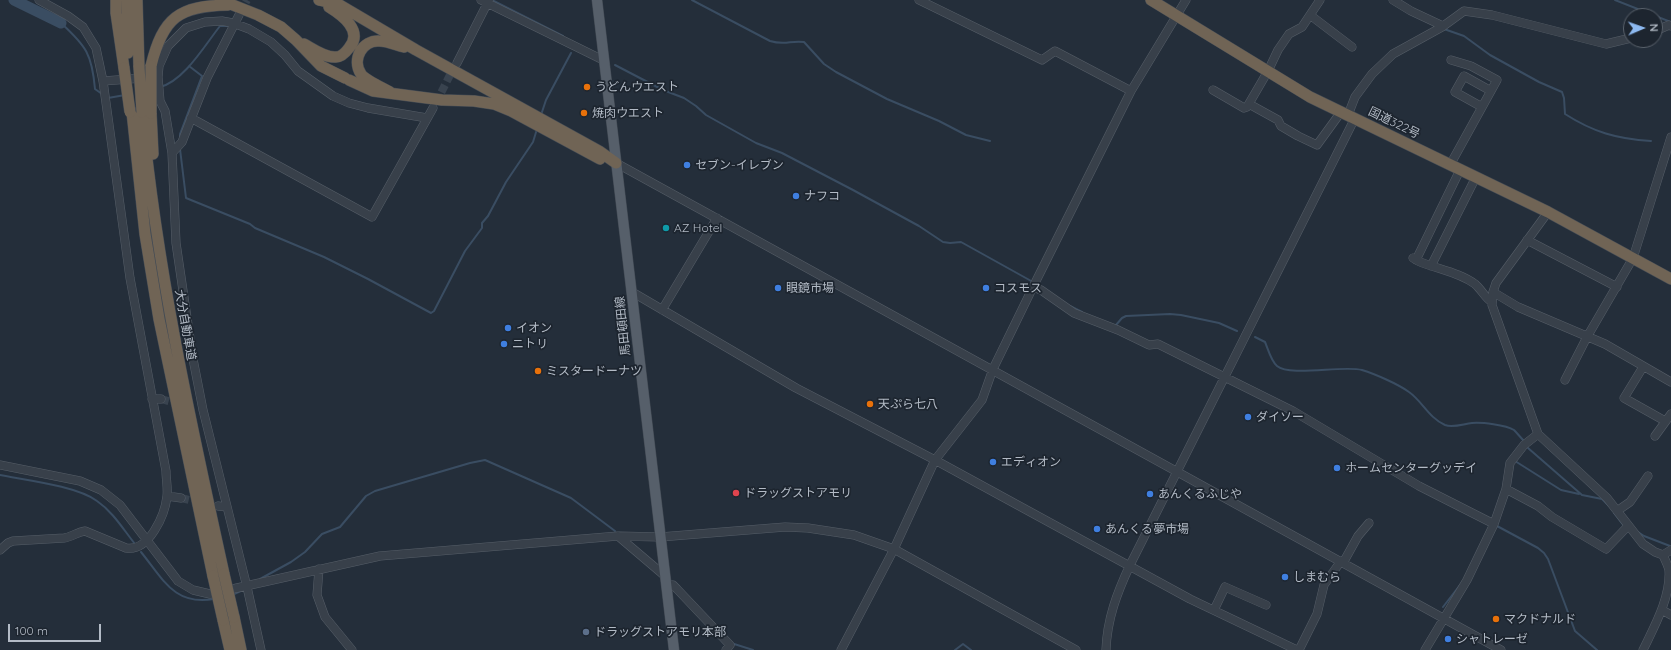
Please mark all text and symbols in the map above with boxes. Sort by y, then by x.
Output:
north arrow [1623,8,1663,48]
text: N [1647,23,1661,32]
place label: うどんウエスト [595,80,679,94]
marker: うどんウエスト [582,82,592,92]
street label: 国道322号 [1366,104,1422,142]
place label: 焼肉ウエスト [592,106,664,120]
marker: 焼肉ウエスト [579,108,589,118]
place label: セブン-イレブン [695,158,784,172]
marker: セブン-イレブン [682,160,692,170]
place label: ナフコ [804,189,840,203]
marker: ナフコ [791,191,801,201]
place label: AZ Hotel [674,221,722,235]
marker: AZ Hotel [661,223,671,233]
place label: 眼鏡市場 [786,281,834,295]
place label: コスモス [994,281,1042,295]
marker: 眼鏡市場 [773,283,783,293]
marker: コスモス [981,283,991,293]
street label: 大分自動車道 [172,288,198,362]
street label: 馬田頓田線 [613,295,633,357]
place label: イオン [516,321,552,335]
marker: イオン [503,323,513,333]
place label: ニトリ [512,337,548,351]
marker: ニトリ [499,339,509,349]
place label: ミスタードーナツ [546,364,642,378]
marker: ミスタードーナツ [533,366,543,376]
place label: 天ぷら七八 [878,397,938,411]
marker: 天ぷら七八 [865,399,875,409]
place label: ダイソー [1256,410,1304,424]
marker: ダイソー [1243,412,1253,422]
place label: エディオン [1001,455,1061,469]
marker: エディオン [988,457,998,467]
place label: ホームセンターグッデイ [1345,461,1477,475]
marker: ホームセンターグッデイ [1332,463,1342,473]
place label: ドラッグストアモリ [744,486,852,500]
place label: あんくるふじや [1158,487,1242,501]
marker: ドラッグストアモリ [731,488,741,498]
marker: あんくるふじや [1145,489,1155,499]
place label: あんくる夢市場 [1105,522,1189,536]
marker: あんくる夢市場 [1092,524,1102,534]
place label: しまむら [1293,570,1341,584]
marker: しまむら [1280,572,1290,582]
place label: マクドナルド [1504,612,1576,626]
marker: マクドナルド [1491,614,1501,624]
scale bar [10,616,103,642]
text: 100 m [15,623,48,638]
place label: ドラッグストアモリ本部 [594,625,726,639]
marker: ドラッグストアモリ本部 [581,627,591,637]
place label: シャトレーゼ [1456,632,1528,646]
marker: シャトレーゼ [1443,634,1453,644]

